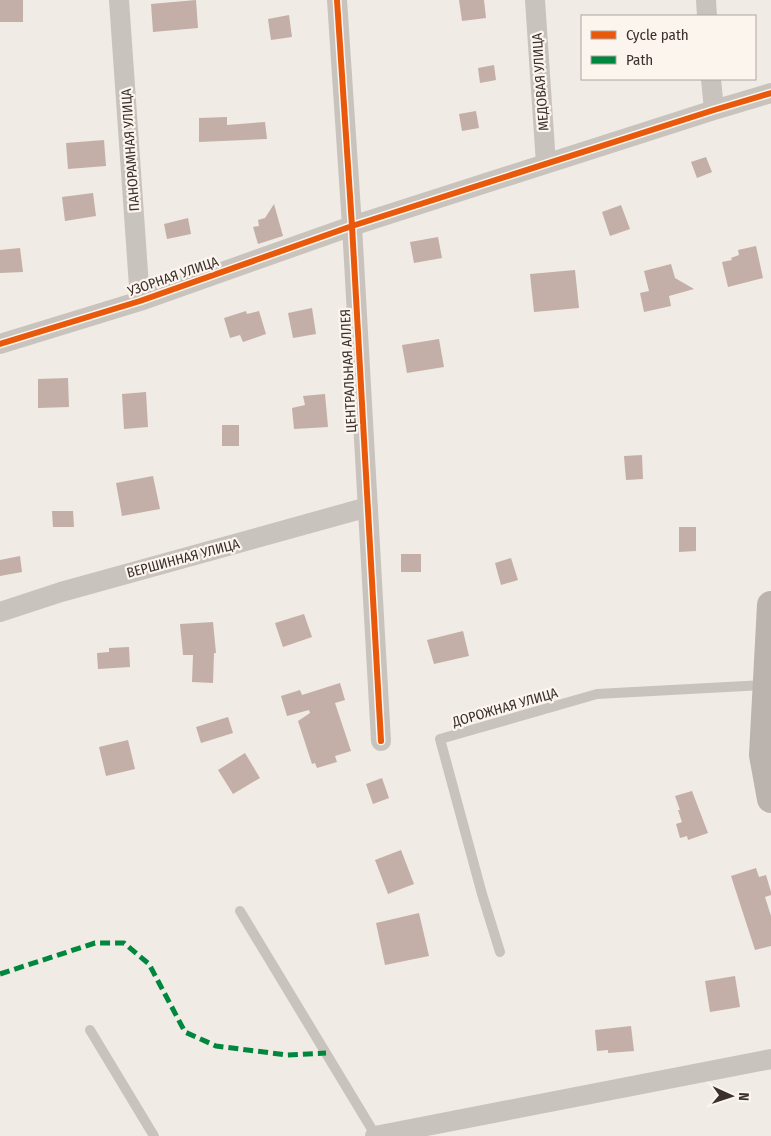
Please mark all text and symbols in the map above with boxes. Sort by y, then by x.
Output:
legend [581,15,756,80]
text: Cycle path [626,26,689,44]
street label: МЕДОВАЯ УЛИЦА [529,32,552,132]
text: Path [626,51,653,69]
street label: ПАНОРАМНАЯ УЛИЦА [118,88,143,212]
street label: УЗОРНАЯ УЛИЦА [125,253,221,300]
street label: ЦЕНТРАЛЬНАЯ АЛЛЕЯ [337,309,360,433]
street label: ВЕРШИННАЯ УЛИЦА [125,535,242,582]
street label: ДОРОЖНАЯ УЛИЦА [450,684,560,731]
north arrow [706,1071,756,1121]
text: N [735,1092,752,1101]

